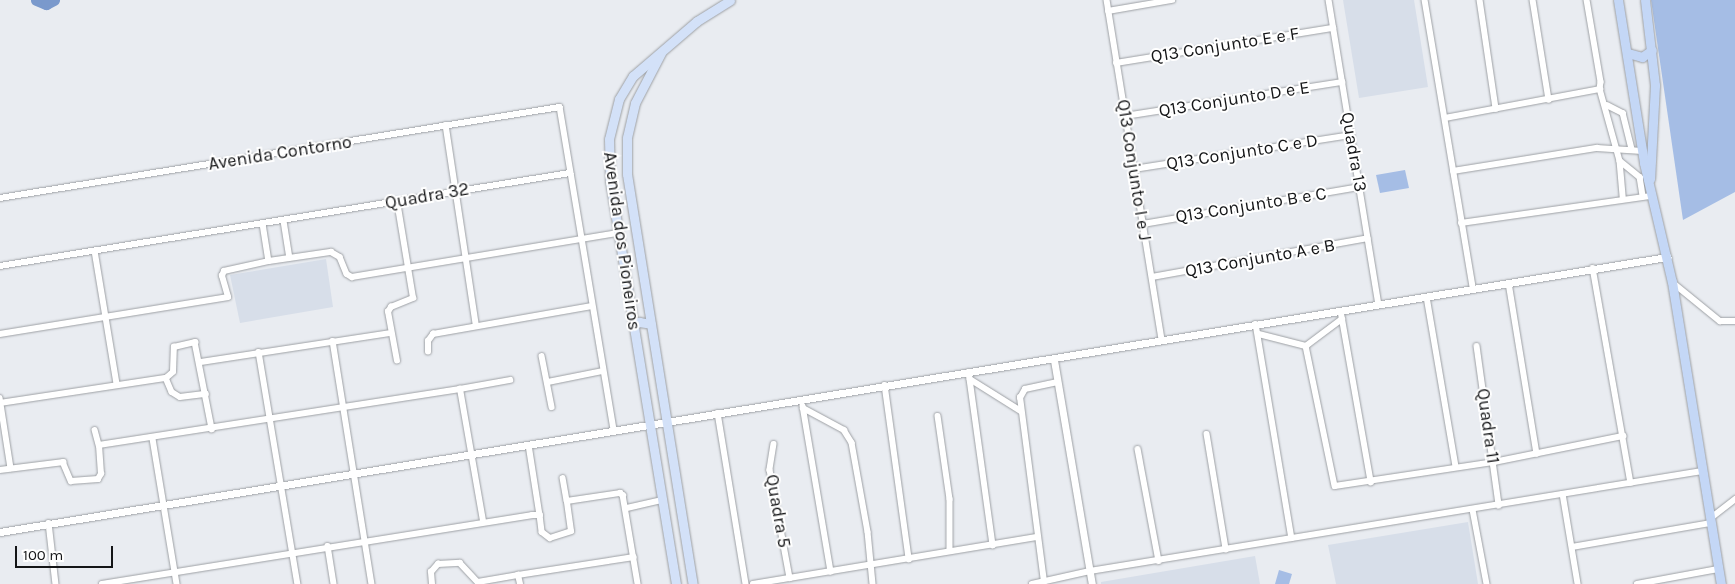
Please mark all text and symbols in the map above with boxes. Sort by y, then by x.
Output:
street label: Q13 Conjunto E e F [1149,23,1301,67]
street label: Q13 Conjunto D e E [1157,76,1311,122]
street label: Q13 Conjunto I e J [1112,98,1156,242]
street label: Quadra 13 [1336,111,1372,193]
street label: Q13 Conjunto C e D [1165,129,1319,175]
street label: Avenida Contorno [207,131,353,175]
street label: Avenida dos Pioneiros [599,150,645,332]
street label: Quadra 32 [383,178,471,214]
street label: Q13 Conjunto B e C [1174,182,1328,228]
street label: Q13 Conjunto A e B [1183,234,1337,282]
street label: Quadra 11 [1472,387,1504,465]
street label: Quadra 5 [761,473,795,549]
scale bar [18,536,115,568]
text: 100 m [23,546,63,564]

